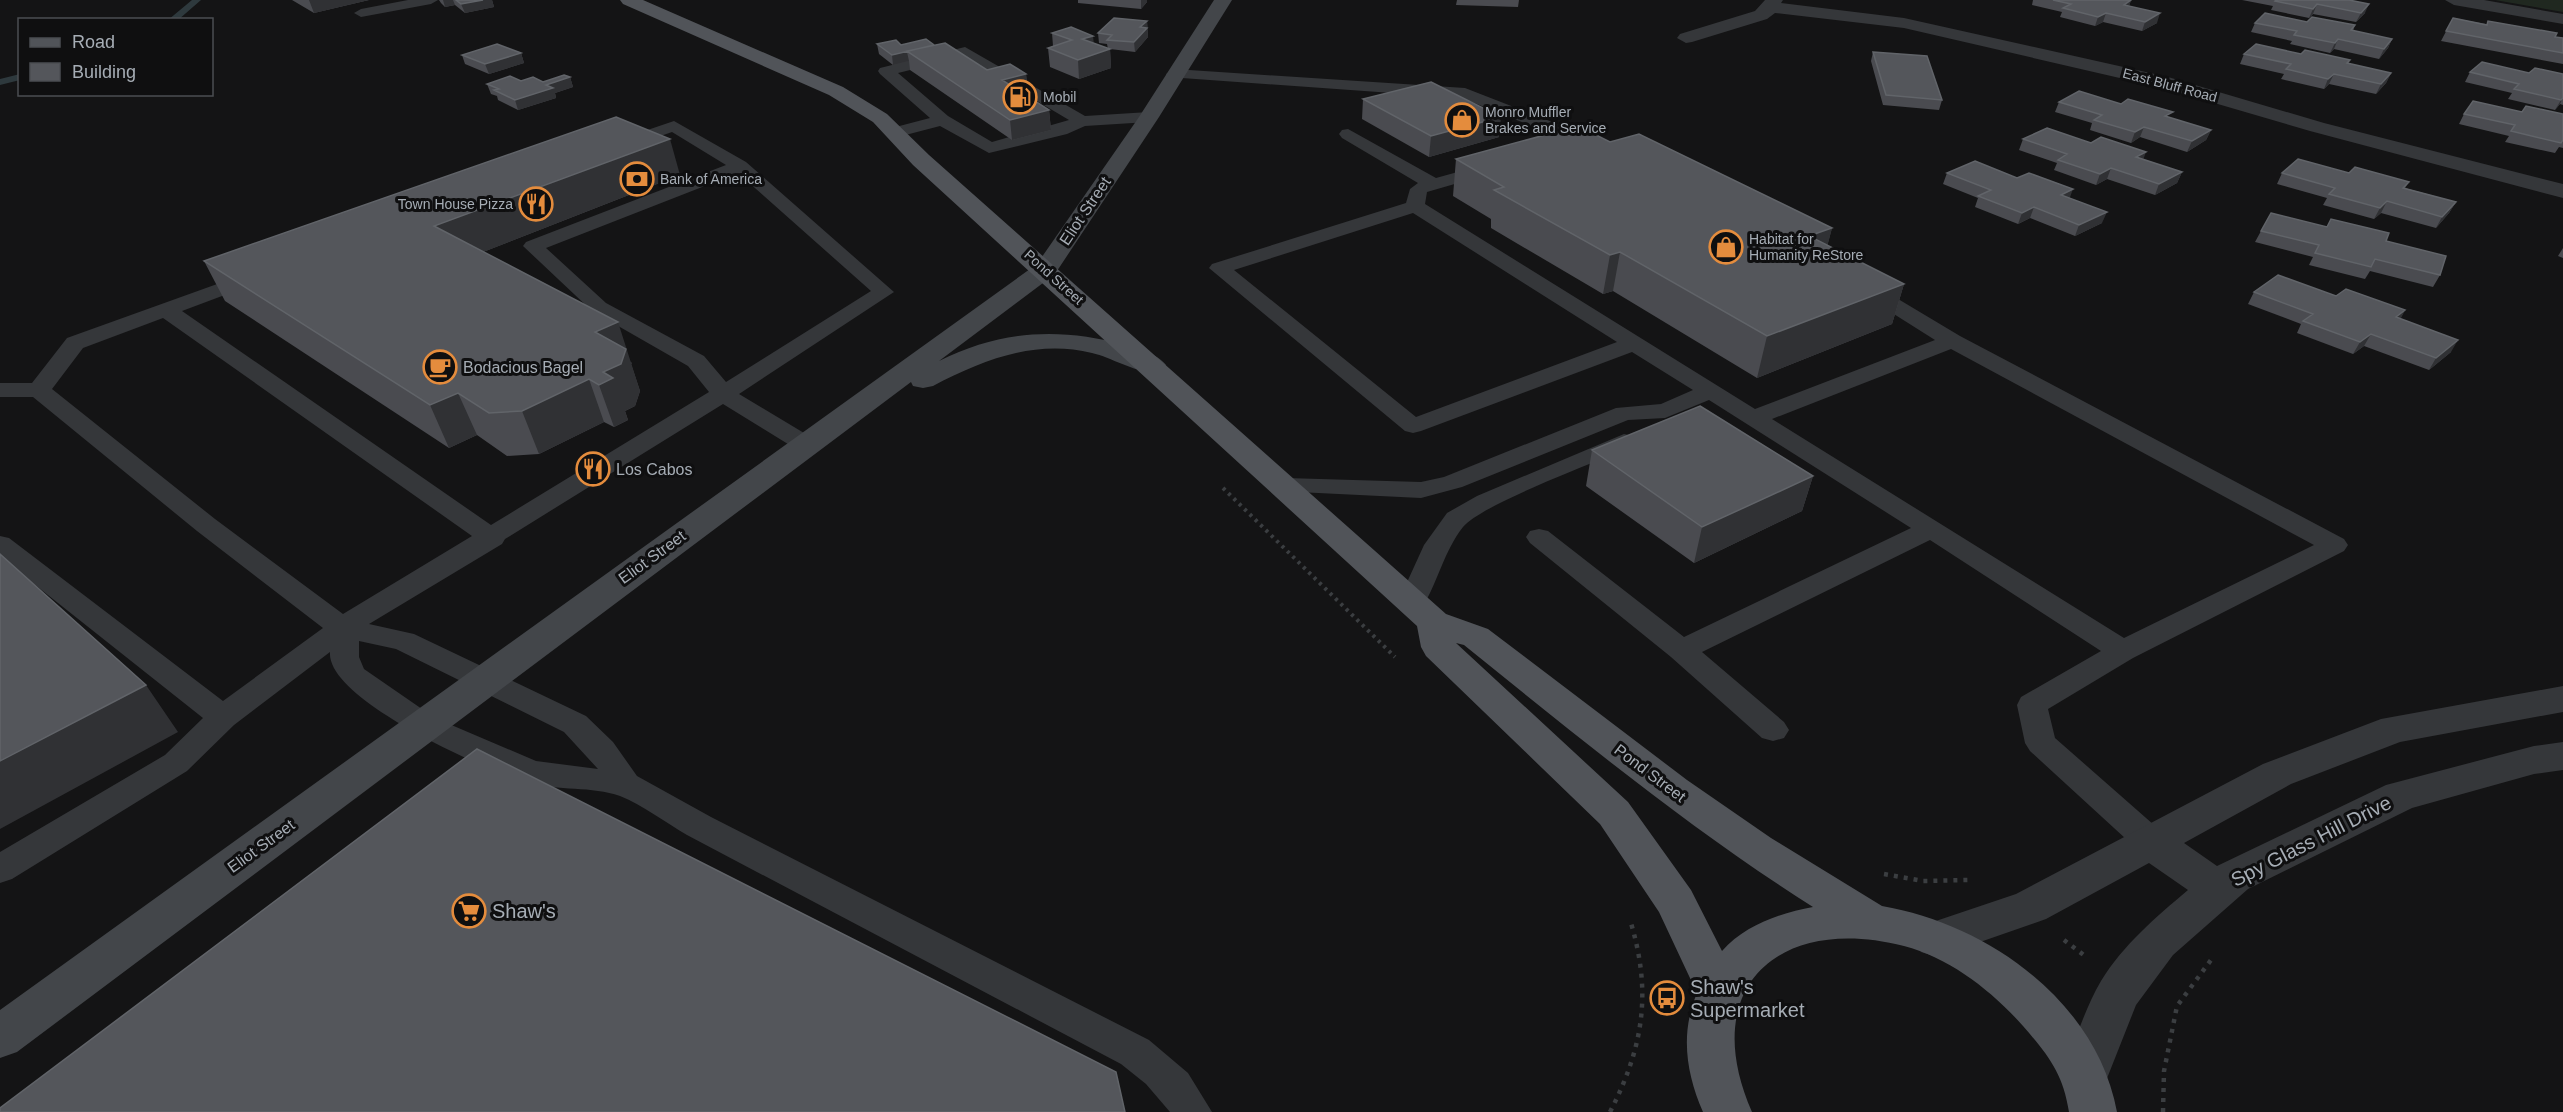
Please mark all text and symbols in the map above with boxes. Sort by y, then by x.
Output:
legend [18,18,213,96]
text: Road [72,32,115,52]
text: Building [72,62,136,82]
street label: East Bluff Road [2121,65,2219,105]
fuel station icon: Mobil [1002,79,1038,115]
place label: Mobil [1043,89,1076,105]
shop icon: Monro Muffler Brakes and Service [1444,102,1480,138]
place label: Monro Muffler Brakes and Service [1485,104,1607,136]
bank icon: Bank of America [619,161,655,197]
place label: Bank of America [660,171,762,187]
street label: Eliot Street [1056,173,1114,248]
restaurant icon: Town House Pizza [518,186,554,222]
place label: Town House Pizza [398,196,513,212]
shop icon: Habitat for Humanity ReStore [1708,229,1744,265]
place label: Habitat for Humanity ReStore [1749,231,1864,263]
street label: Pond Street [1021,246,1087,308]
cafe icon: Bodacious Bagel [422,349,458,385]
place label: Bodacious Bagel [463,359,583,376]
restaurant icon: Los Cabos [575,451,611,487]
place label: Los Cabos [616,461,693,478]
street label: Eliot Street [615,527,689,587]
street label: Pond Street [1611,741,1689,806]
street label: Spy Glass Hill Drive [2227,791,2395,891]
street label: Eliot Street [224,816,298,876]
supermarket icon: Shaw's [451,893,487,929]
place label: Shaw's [492,900,556,922]
place label: Shaw's Supermarket [1690,976,1805,1021]
bus stop icon: Shaw's Supermarket [1649,980,1685,1016]

